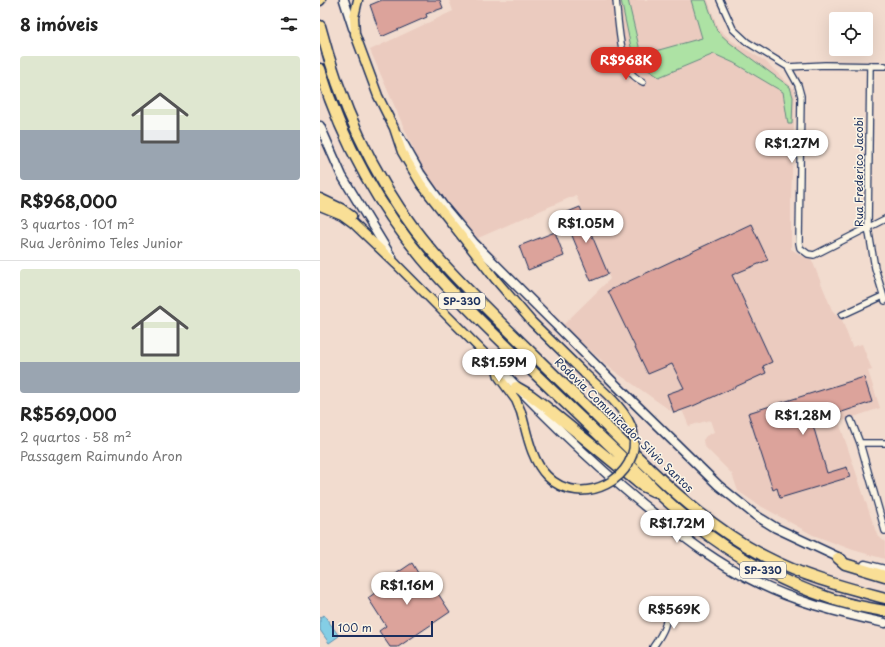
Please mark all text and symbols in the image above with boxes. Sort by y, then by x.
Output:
text: 8 imóveis [20,11,98,37]
map controls [829,12,873,56]
button: locate [829,12,873,56]
icon: filters [278,13,300,35]
pin: R$968K [593,47,659,81]
text: R$968K [600,50,652,69]
icon: home [124,82,196,154]
street label: Rua Frederico Jacobi [850,117,867,227]
pin: R$1.27M [755,130,829,164]
text: R$1.27M [764,133,820,152]
text: R$968,000 [20,188,117,214]
pin: R$1.05M [549,210,623,244]
text: R$1.05M [558,213,615,232]
text: 3 quartos · 101 m² [20,214,135,233]
text: Rua Jerônimo Teles Junior [20,233,182,252]
road number: SP-330 [439,293,485,309]
icon: home [124,295,196,367]
pin: R$1.59M [462,349,536,383]
text: R$1.59M [471,352,527,371]
street label: Rodovia Comunicador Silvio Santos [551,353,698,496]
text: R$569,000 [20,401,117,427]
pin: R$1.28M [766,402,840,436]
text: R$1.28M [775,405,831,424]
text: 2 quartos · 58 m² [20,427,132,446]
text: Passagem Raimundo Aron [20,446,183,465]
pin: R$1.72M [640,510,714,544]
text: R$1.72M [649,513,705,532]
road number: SP-330 [740,562,786,578]
pin: R$1.16M [370,572,444,606]
text: R$1.16M [380,575,434,594]
pin: R$569K [641,596,707,630]
text: R$569K [648,599,700,618]
scale bar [332,619,433,638]
text: 100 m [338,619,372,636]

